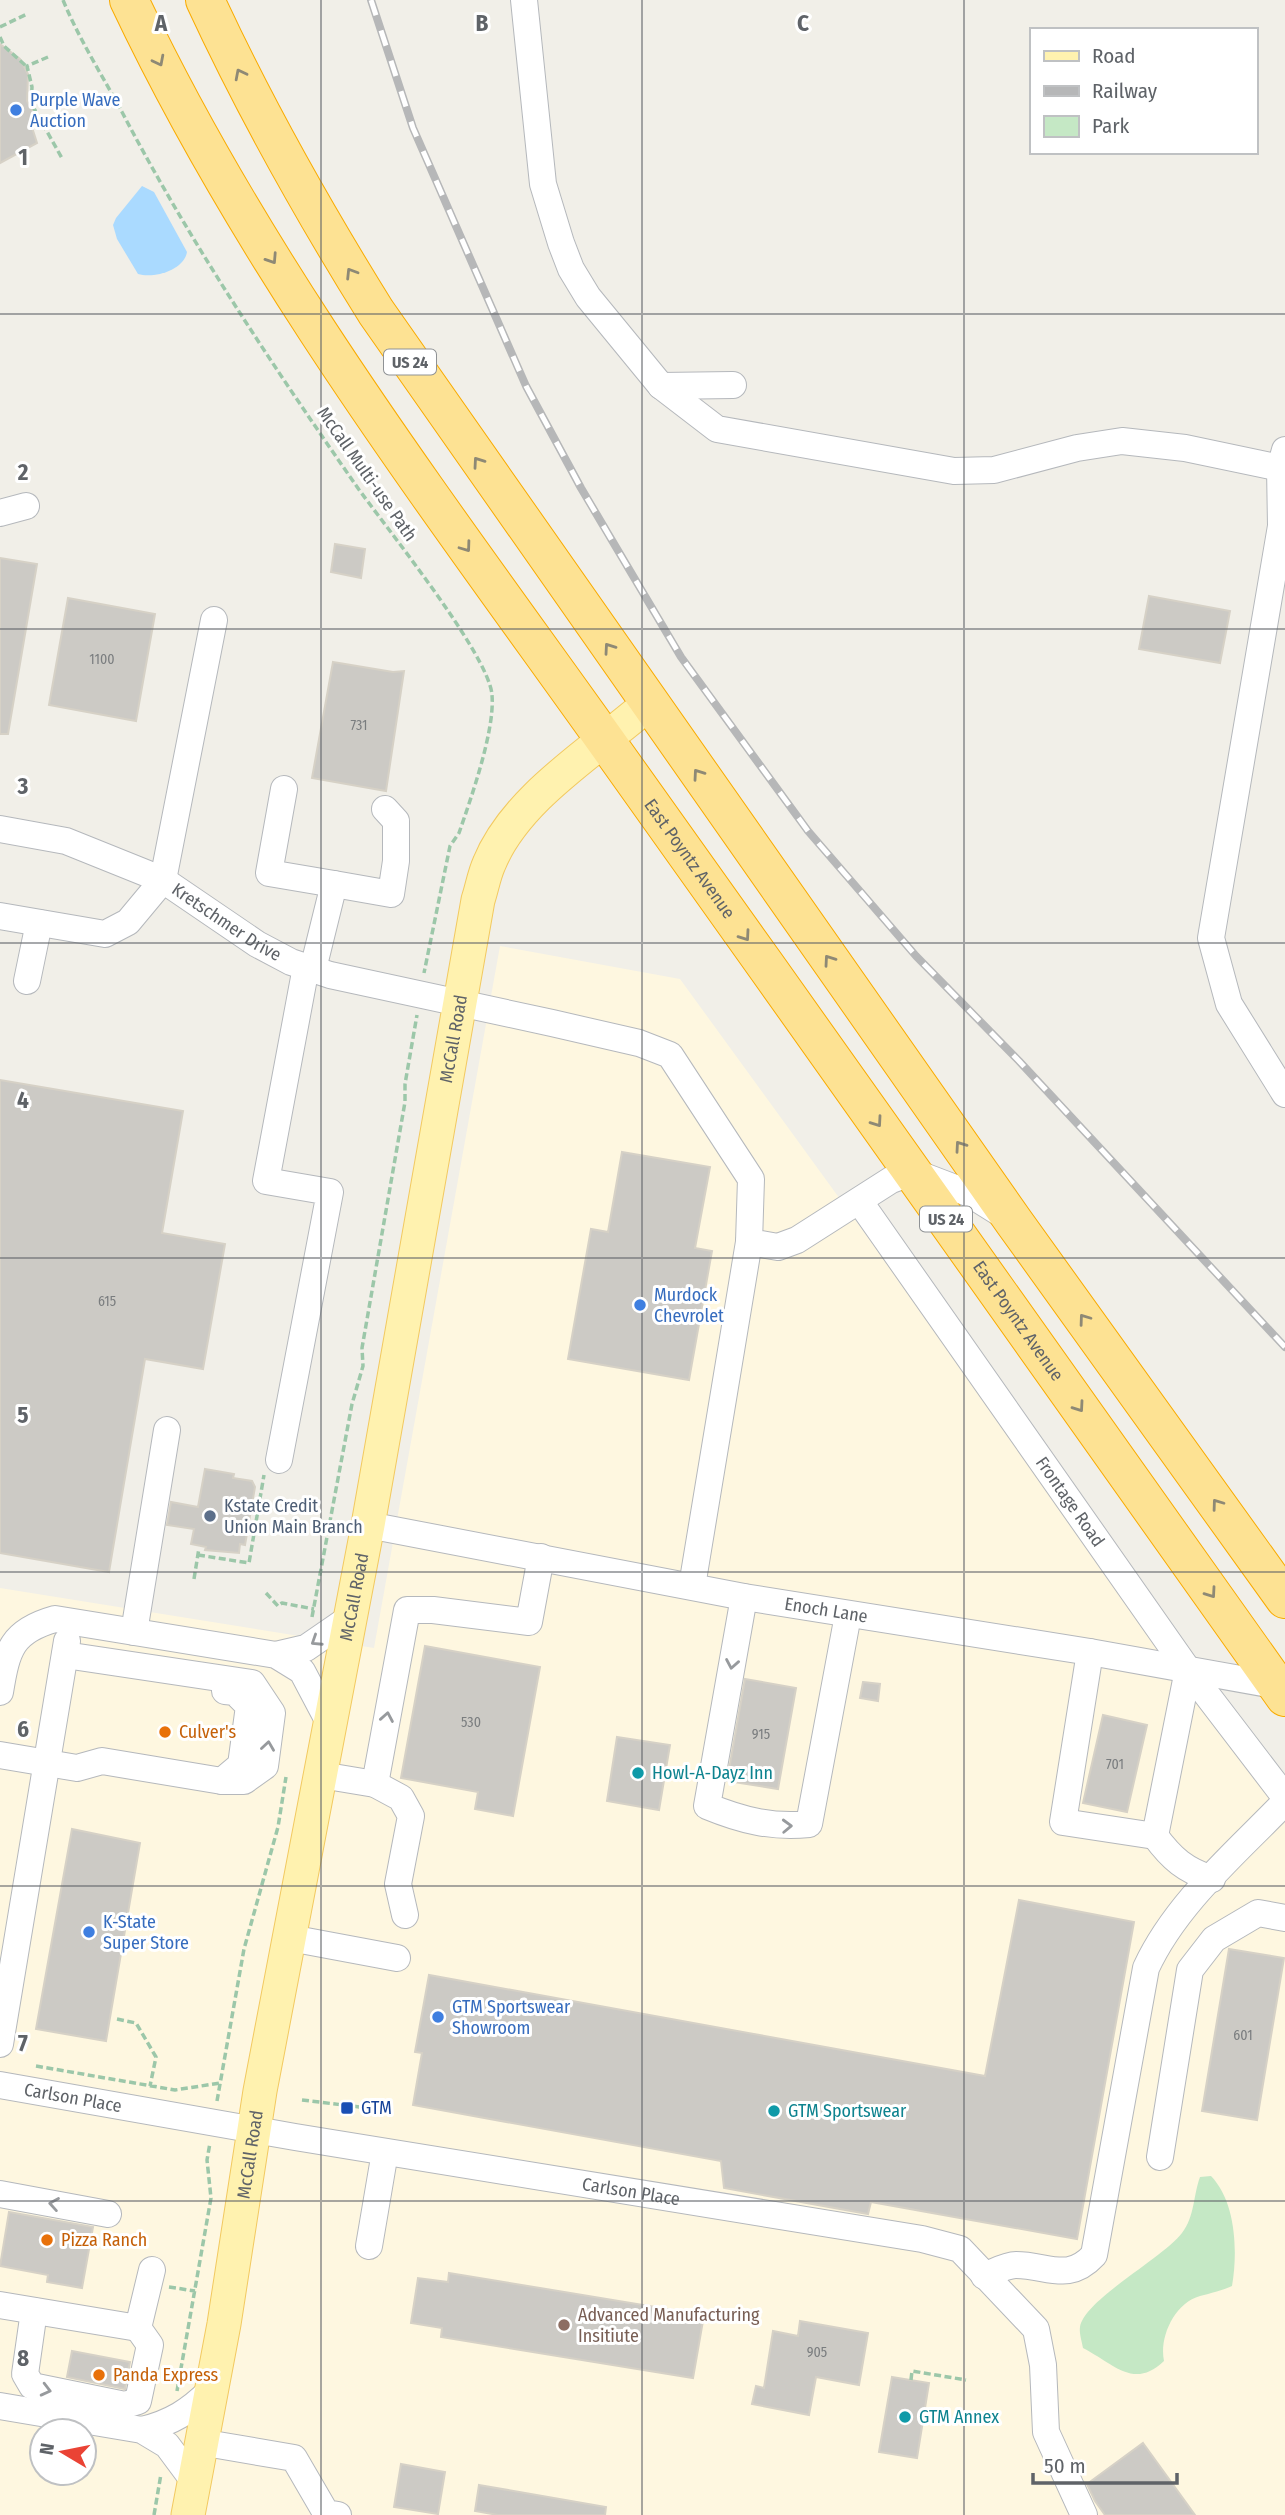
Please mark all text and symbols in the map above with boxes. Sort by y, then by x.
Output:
text: A [154,9,168,37]
text: B [476,9,489,37]
text: C [797,9,809,37]
legend [1030,28,1257,154]
text: Road [1092,43,1136,69]
one-way arrow [151,54,165,66]
one-way arrow [235,69,249,81]
text: Railway [1092,78,1158,104]
place label: Purple Wave Auction [30,89,120,132]
marker: Purple Wave Auction [8,102,24,118]
text: Park [1092,113,1130,139]
text: 1 [18,143,28,171]
one-way arrow [264,251,277,264]
one-way arrow [347,267,360,280]
road number: US 24 [384,350,436,374]
street label: McCall Multi-use Path [312,403,422,545]
one-way arrow [474,457,486,470]
text: 2 [17,458,29,486]
one-way arrow [458,539,471,552]
one-way arrow [605,643,617,656]
house number: 1100 [89,651,115,668]
house number: 731 [350,717,368,734]
one-way arrow [694,769,706,782]
text: 3 [17,772,29,800]
street label: East Poyntz Avenue [640,795,740,923]
street label: Kretschmer Drive [168,878,285,966]
one-way arrow [737,928,749,941]
one-way arrow [825,955,837,968]
street label: McCall Road [435,993,472,1085]
text: 4 [17,1086,29,1114]
one-way arrow [868,1114,881,1127]
one-way arrow [956,1141,968,1154]
road number: US 24 [920,1206,972,1232]
street label: East Poyntz Avenue [968,1257,1068,1385]
place label: Murdock Chevrolet [654,1284,724,1327]
house number: 615 [98,1293,116,1310]
marker: Murdock Chevrolet [632,1297,648,1313]
one-way arrow [1080,1314,1092,1327]
one-way arrow [1071,1399,1083,1412]
text: 5 [17,1401,29,1429]
street label: Frontage Road [1031,1452,1109,1551]
place label: Kstate Credit Union Main Branch [224,1495,363,1538]
one-way arrow [1212,1499,1225,1512]
marker: Kstate Credit Union Main Branch [202,1508,218,1524]
street label: McCall Road [335,1551,373,1643]
one-way arrow [1203,1585,1215,1598]
street label: Enoch Lane [783,1593,869,1628]
one-way arrow [311,1633,324,1646]
one-way arrow [726,1658,741,1670]
one-way arrow [379,1711,394,1723]
house number: 530 [461,1714,481,1731]
text: 6 [17,1715,29,1743]
place label: Culver's [179,1721,236,1743]
marker: Culver's [157,1724,173,1740]
house number: 915 [752,1726,770,1743]
one-way arrow [260,1740,275,1752]
house number: 701 [1106,1756,1124,1773]
place label: Howl-A-Dayz Inn [652,1762,773,1784]
marker: Howl-A-Dayz Inn [630,1765,646,1781]
one-way arrow [782,1818,793,1833]
place label: K-State Super Store [103,1911,189,1954]
marker: K-State Super Store [81,1924,97,1940]
place label: GTM Sportswear Showroom [452,1996,571,2039]
marker: GTM Sportswear Showroom [430,2009,446,2025]
house number: 601 [1233,2027,1253,2044]
text: 7 [18,2029,28,2057]
street label: Carlson Place [22,2078,124,2117]
place label: GTM [361,2097,392,2119]
marker: GTM [339,2100,355,2116]
place label: GTM Sportswear [788,2100,907,2122]
marker: GTM Sportswear [766,2103,782,2119]
street label: McCall Road [233,2109,268,2200]
street label: Carlson Place [581,2173,682,2210]
one-way arrow [48,2198,60,2213]
place label: Pizza Ranch [61,2229,147,2251]
marker: Pizza Ranch [39,2232,55,2248]
place label: Advanced Manufacturing Insitiute [578,2304,760,2347]
marker: Advanced Manufacturing Insitiute [556,2317,572,2333]
text: 8 [17,2344,29,2372]
house number: 905 [807,2344,827,2361]
place label: Panda Express [113,2364,219,2386]
marker: Panda Express [91,2367,107,2383]
one-way arrow [40,2382,52,2396]
place label: GTM Annex [919,2406,999,2428]
marker: GTM Annex [897,2409,913,2425]
north arrow [28,2417,98,2487]
text: N [34,2442,59,2457]
scale bar [1033,2442,1176,2486]
text: 50 m [1044,2453,1086,2479]

